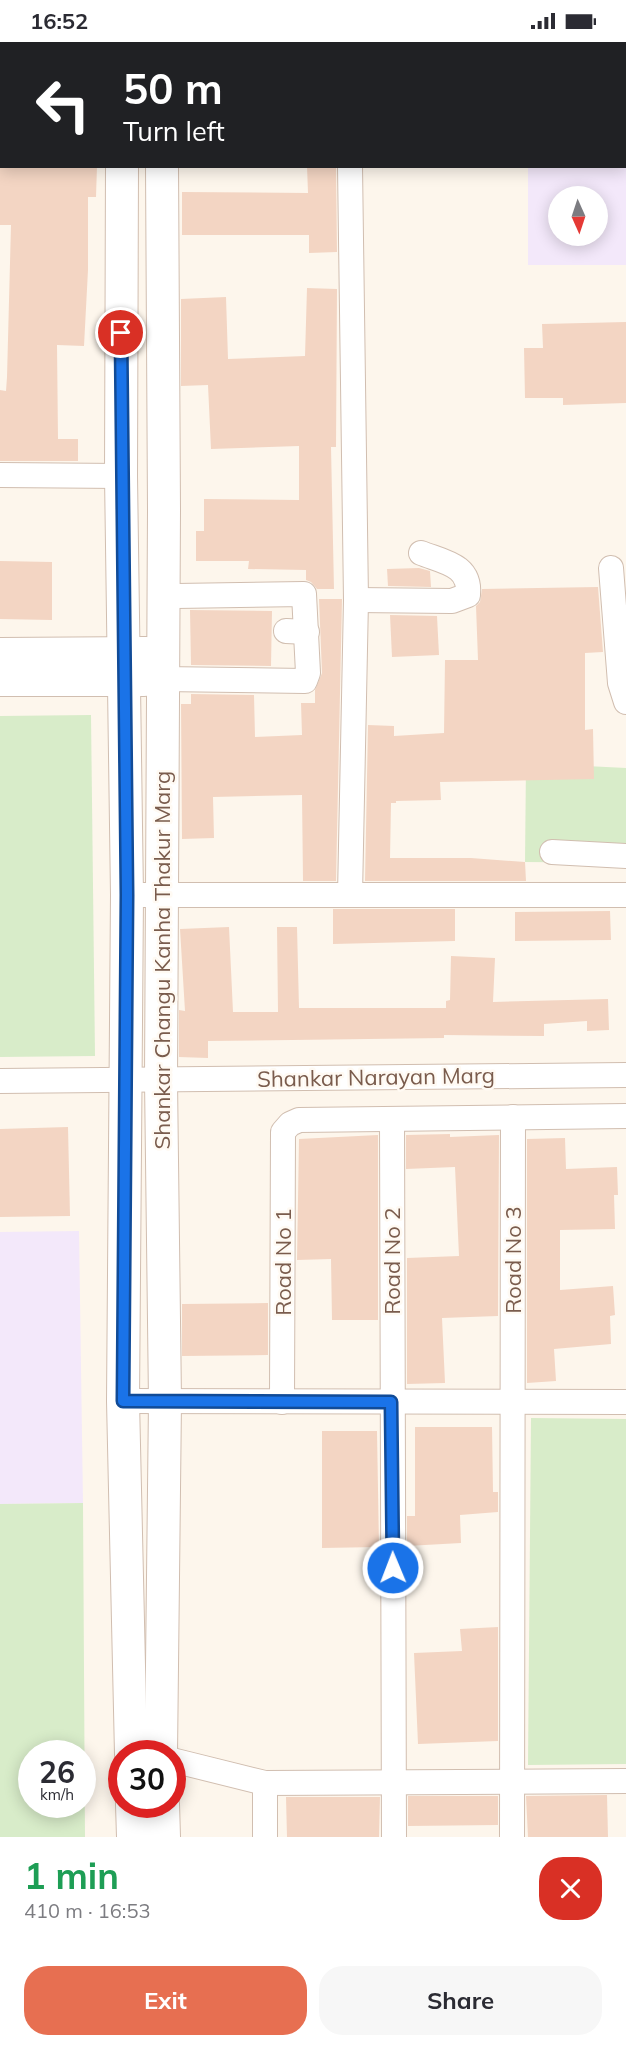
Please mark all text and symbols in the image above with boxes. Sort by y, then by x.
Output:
text: 16:52 [30,7,88,35]
text: 50 m [123,62,223,115]
icon: left [24,66,102,144]
text: Turn left [123,114,225,148]
north arrow [548,186,608,246]
map controls [548,186,608,246]
pin [95,307,146,358]
icon: arrive [104,316,137,349]
street label: Shankar Changu Kanha Thakur Marg [148,771,176,1149]
street label: Shankar Narayan Marg [257,1061,495,1093]
street label: Road No 3 [499,1206,527,1314]
street label: Road No 2 [378,1207,406,1315]
street label: Road No 1 [269,1208,297,1316]
position arrow [361,1536,425,1600]
speed limit sign: 30 [108,1740,186,1818]
text: 26 [39,1753,75,1791]
text: km/h [40,1785,74,1804]
text: 1 min [24,1853,119,1898]
button: close [539,1857,602,1920]
text: 410 m · 16:53 [24,1898,150,1923]
button: Exit [24,1966,307,2035]
button: Share [319,1966,602,2035]

